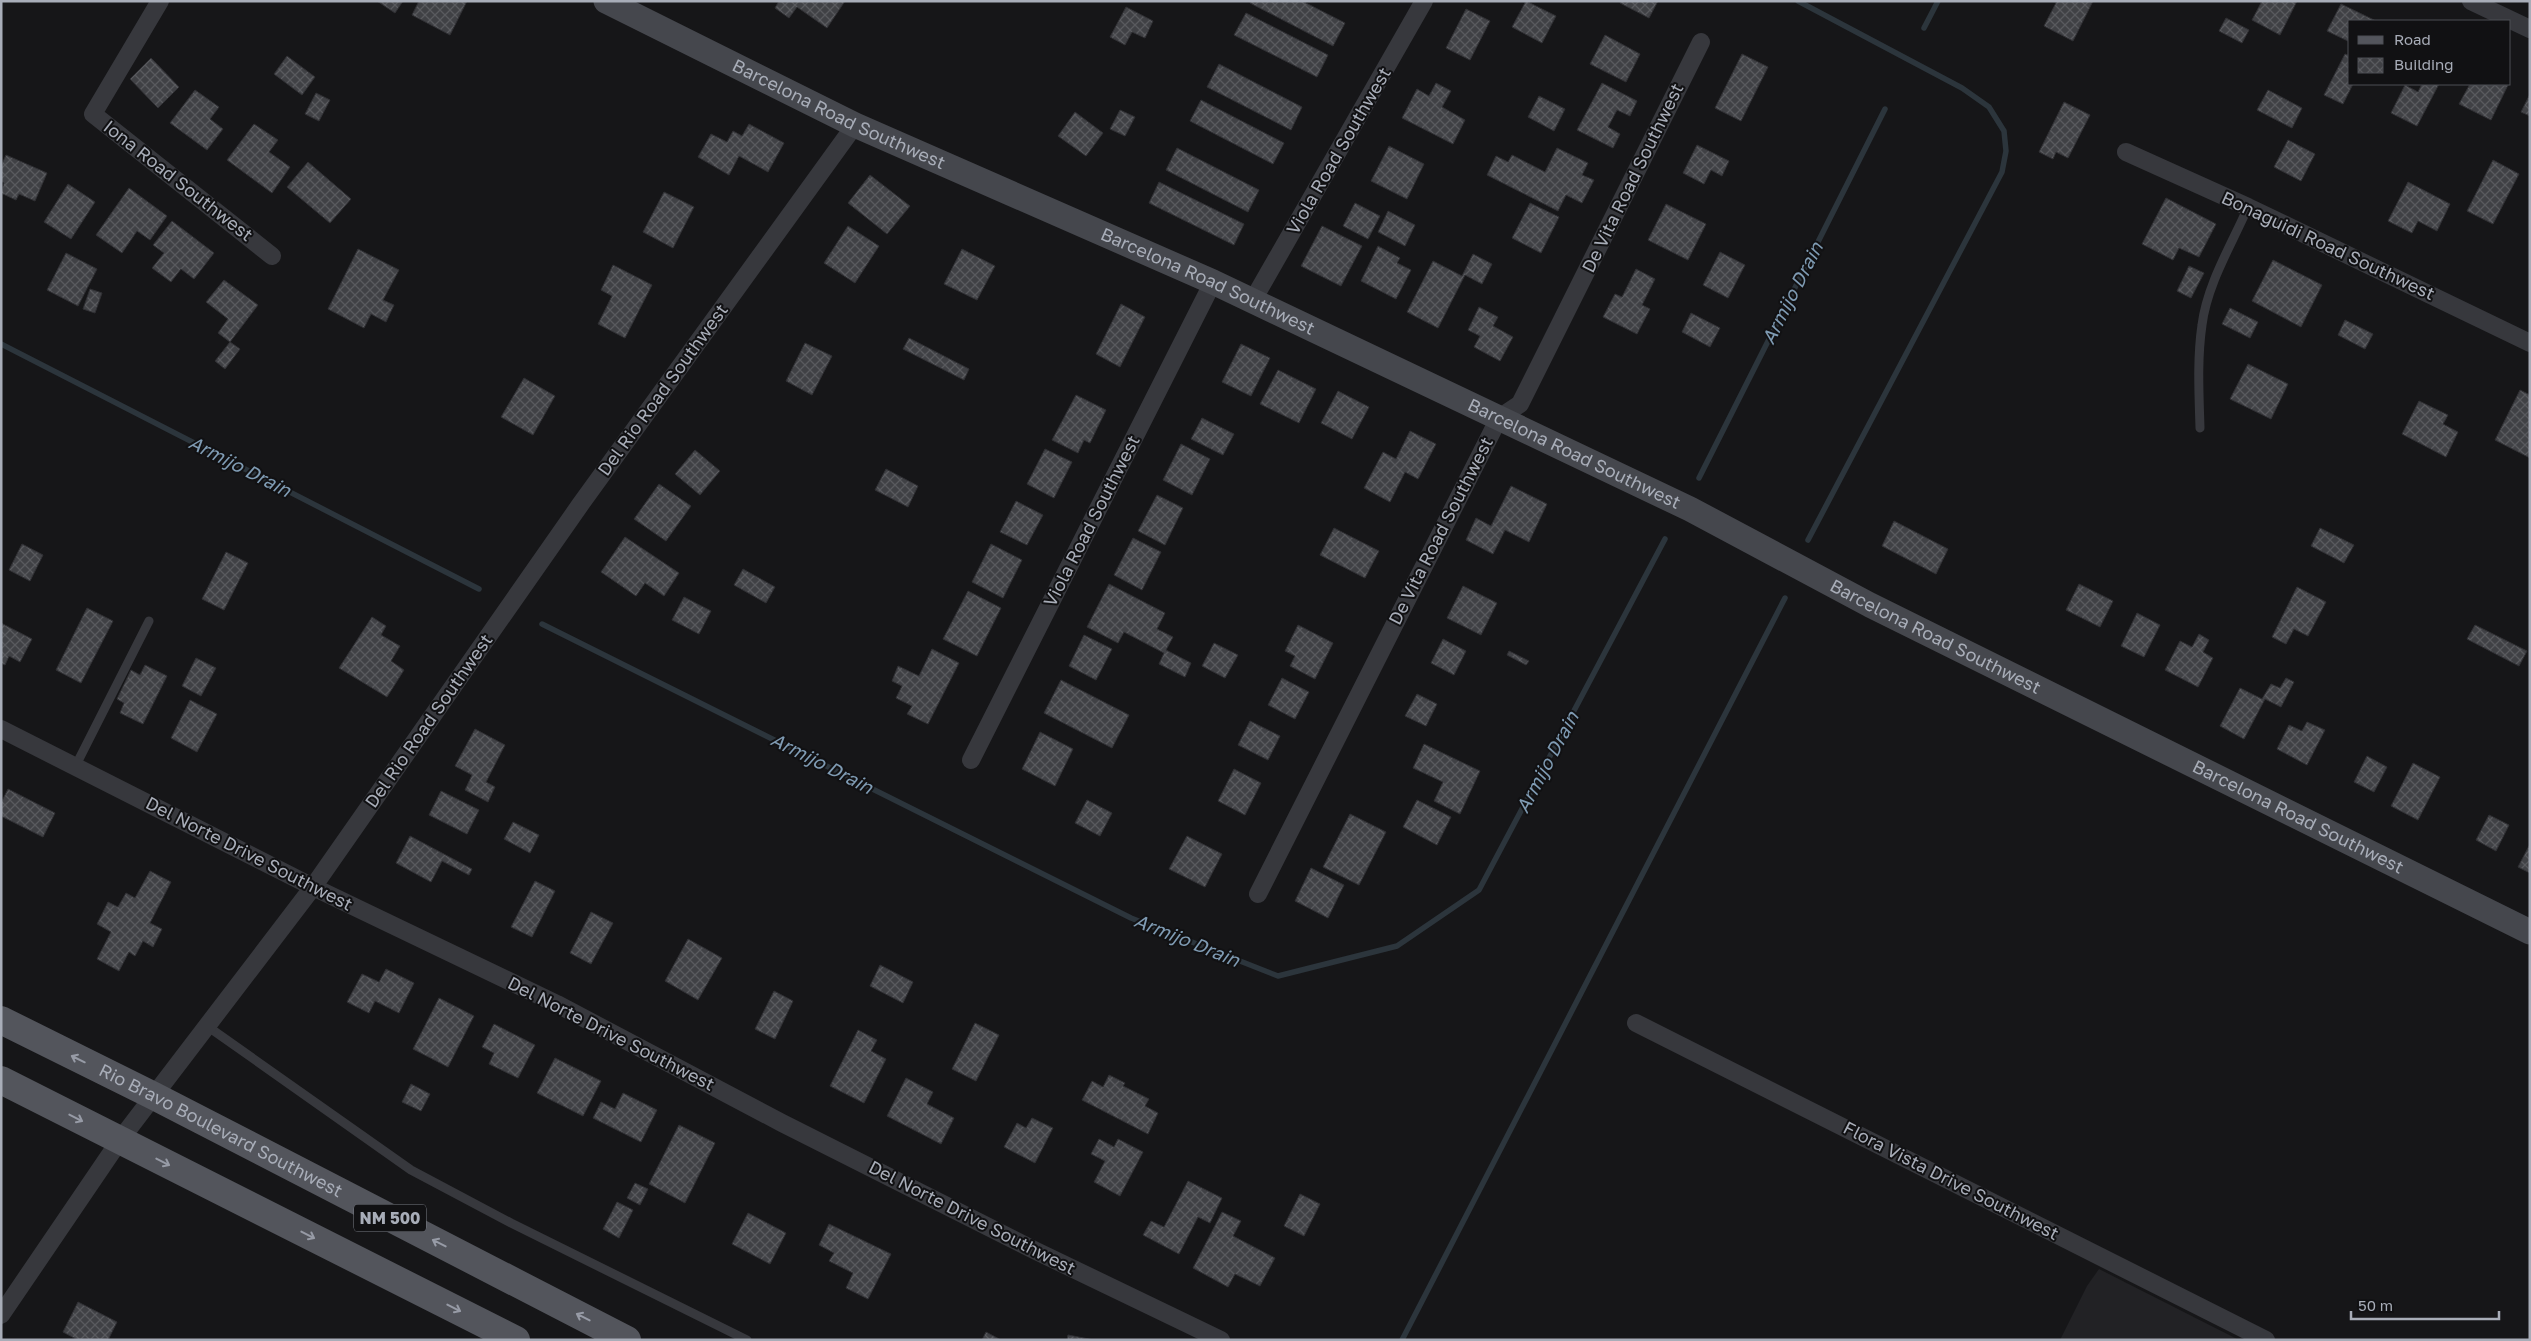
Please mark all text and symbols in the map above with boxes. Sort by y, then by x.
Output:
legend [2348,20,2511,85]
text: Road [2394,30,2431,48]
street label: Barcelona Road Southwest [729,54,949,173]
text: Building [2394,55,2454,73]
street label: Viola Road Southwest [1281,63,1395,238]
street label: De Vita Road Southwest [1577,79,1688,276]
street label: Iona Road Southwest [99,115,258,245]
street label: Bonaguidi Road Southwest [2218,186,2439,304]
street label: Barcelona Road Southwest [1098,222,1319,339]
water label: Armijo Drain [1756,237,1828,348]
street label: Del Rio Road Southwest [592,299,732,480]
street label: Barcelona Road Southwest [1465,393,1684,513]
water label: Armijo Drain [185,430,296,502]
street label: Viola Road Southwest [1038,431,1144,610]
street label: De Vita Road Southwest [1383,433,1497,628]
street label: Barcelona Road Southwest [1827,574,2045,698]
street label: Del Rio Road Southwest [360,629,497,812]
water label: Armijo Drain [1510,706,1583,816]
water label: Armijo Drain [767,727,878,799]
street label: Barcelona Road Southwest [2189,755,2408,878]
street label: Del Norte Drive Southwest [142,791,357,915]
water label: Armijo Drain [1131,908,1244,972]
street label: Del Norte Drive Southwest [504,971,719,1095]
one-way arrow [71,1054,86,1064]
street label: Rio Bravo Boulevard Southwest [96,1058,347,1201]
one-way arrow [68,1114,83,1123]
street label: Flora Vista Drive Southwest [1840,1116,2063,1244]
street label: Del Norte Drive Southwest [865,1155,1080,1279]
one-way arrow [155,1158,170,1167]
road number: NM 500 [354,1204,426,1232]
one-way arrow [301,1230,316,1240]
one-way arrow [432,1238,447,1247]
scale bar [2351,1288,2498,1320]
text: 50 m [2358,1296,2393,1314]
one-way arrow [446,1303,461,1313]
one-way arrow [576,1312,591,1322]

